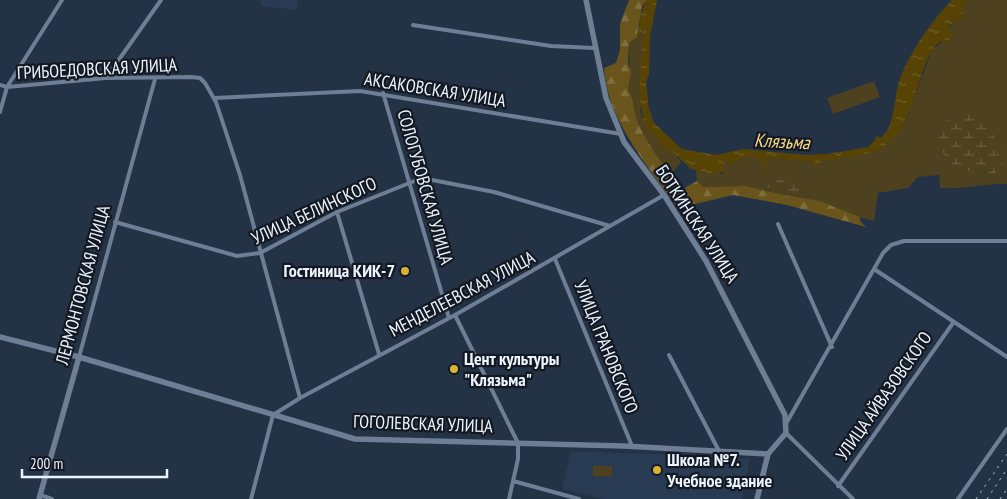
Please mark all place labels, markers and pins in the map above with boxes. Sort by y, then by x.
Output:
place label: Гостиница КИК-7 [284,259,395,282]
marker: Гостиница КИК-7 [399,265,411,277]
place label: Цент культуры "Клязьма" [464,347,559,391]
marker: Цент культуры "Клязьма" [448,363,460,375]
place label: Школа №7. Учебное здание [666,448,772,492]
marker: Школа №7. Учебное здание [651,464,663,476]

